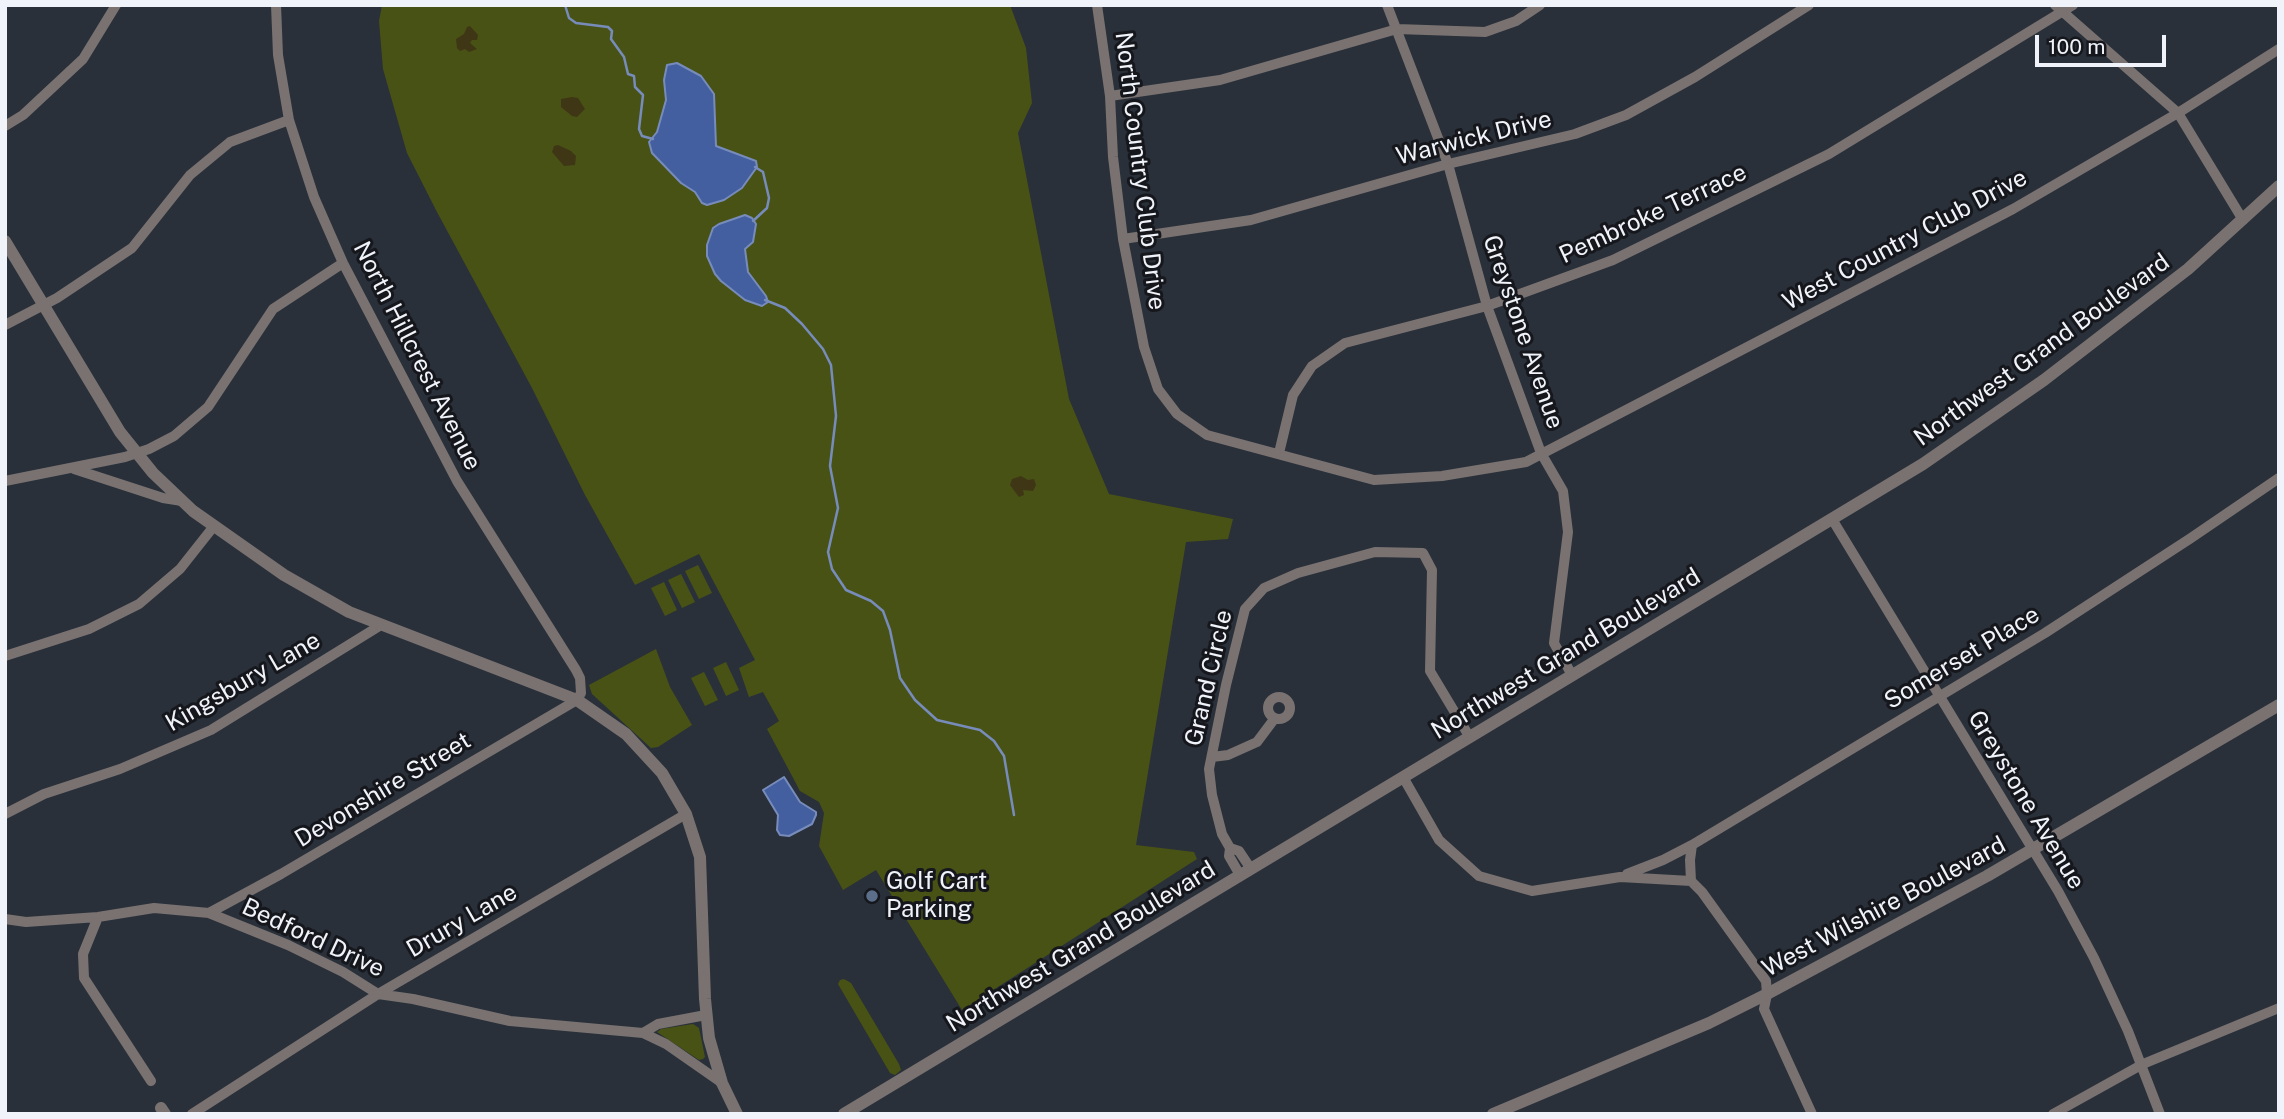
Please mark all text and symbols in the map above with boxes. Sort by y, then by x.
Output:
scale bar [2039,21,2170,65]
street label: North Country Club Drive [1109,30,1171,312]
text: 100 m [2048,34,2105,59]
street label: Warwick Drive [1393,105,1555,171]
street label: Pembroke Terrace [1555,158,1751,270]
street label: West Country Club Drive [1778,163,2032,317]
street label: Greystone Avenue [1476,231,1570,433]
street label: North Hillcrest Avenue [347,237,487,475]
street label: Northwest Grand Boulevard [1909,248,2175,452]
street label: Northwest Grand Boulevard [1426,562,1706,746]
street label: Somerset Place [1879,600,2045,716]
street label: Grand Circle [1179,607,1239,749]
street label: Kingsbury Lane [161,626,325,738]
street label: Greystone Avenue [1961,706,2091,894]
street label: Devonshire Street [290,726,476,854]
street label: West Wilshire Boulevard [1757,831,2011,983]
street label: Northwest Grand Boulevard [941,855,1221,1039]
place label: Golf Cart Parking [886,868,987,924]
street label: Drury Lane [402,878,522,964]
marker: Golf Cart Parking [864,888,880,904]
street label: Bedford Drive [237,892,389,984]

